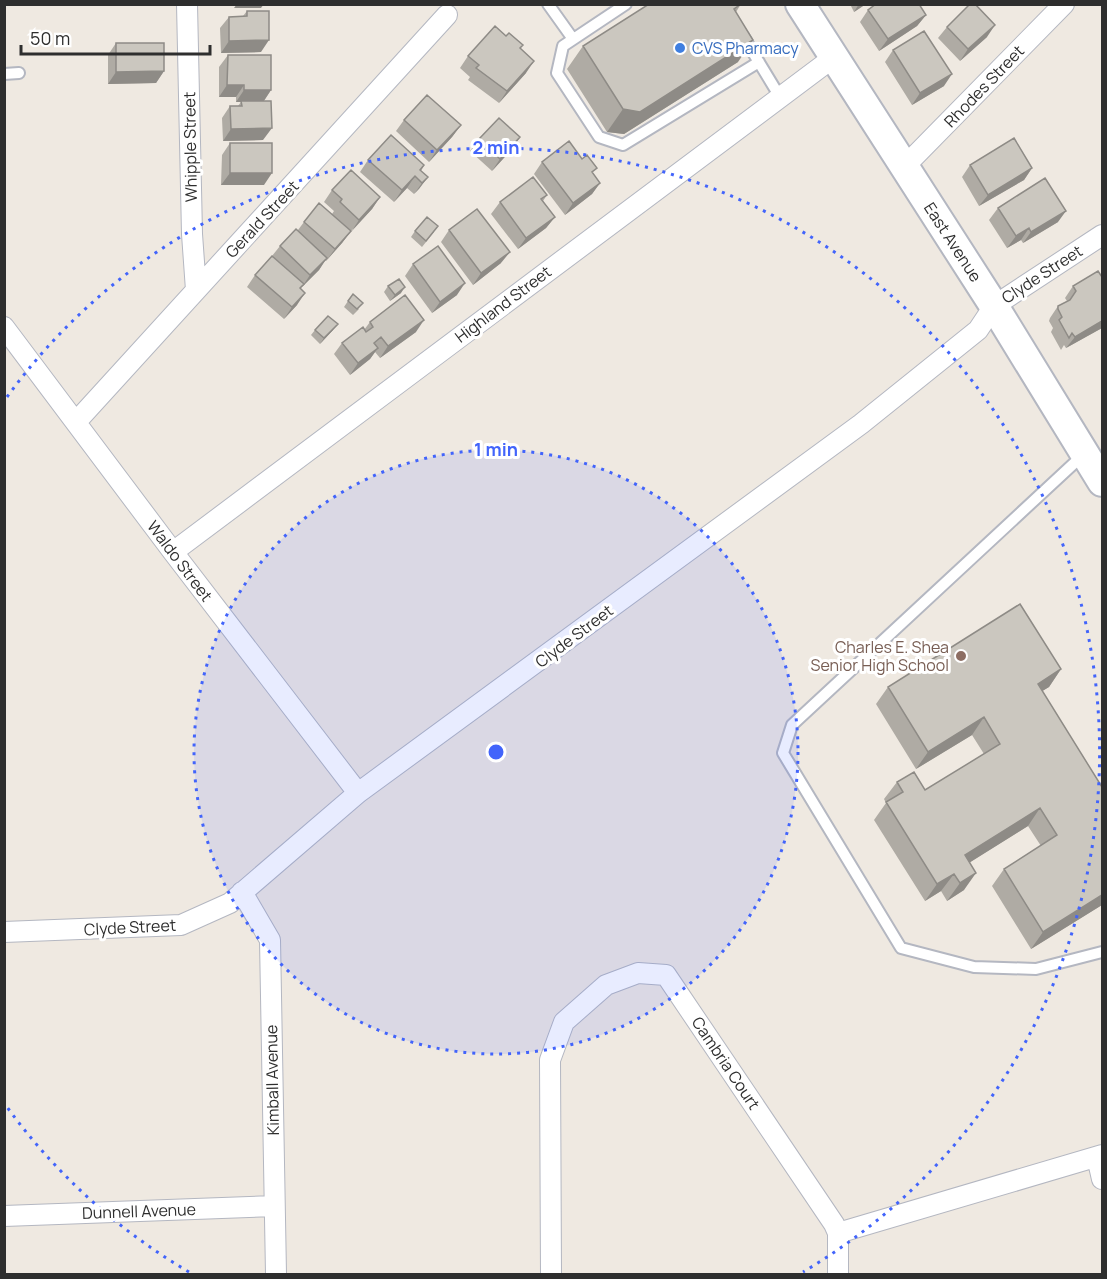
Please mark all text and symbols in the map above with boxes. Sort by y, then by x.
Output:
scale bar [21,18,210,56]
text: 50 m [30,26,70,50]
place label: CVS Pharmacy [692,37,799,59]
street label: Rhodes Street [939,40,1029,132]
marker: CVS Pharmacy [673,41,687,55]
street label: Whipple Street [178,92,202,202]
text: 2 min [473,135,519,159]
street label: Gerald Street [220,176,304,262]
street label: East Avenue [919,198,987,286]
street label: Clyde Street [997,240,1087,308]
street label: Highland Street [450,260,556,348]
text: 1 min [474,437,518,461]
street label: Waldo Street [142,516,218,606]
street label: Clyde Street [531,599,617,673]
place label: Charles E. Shea Senior High School [811,636,949,676]
marker: Charles E. Shea Senior High School [954,649,968,663]
centre of rings [486,742,506,762]
street label: Clyde Street [83,914,177,940]
street label: Cambria Court [687,1012,765,1114]
street label: Kimball Avenue [260,1025,284,1135]
street label: Dunnell Avenue [82,1198,196,1224]

